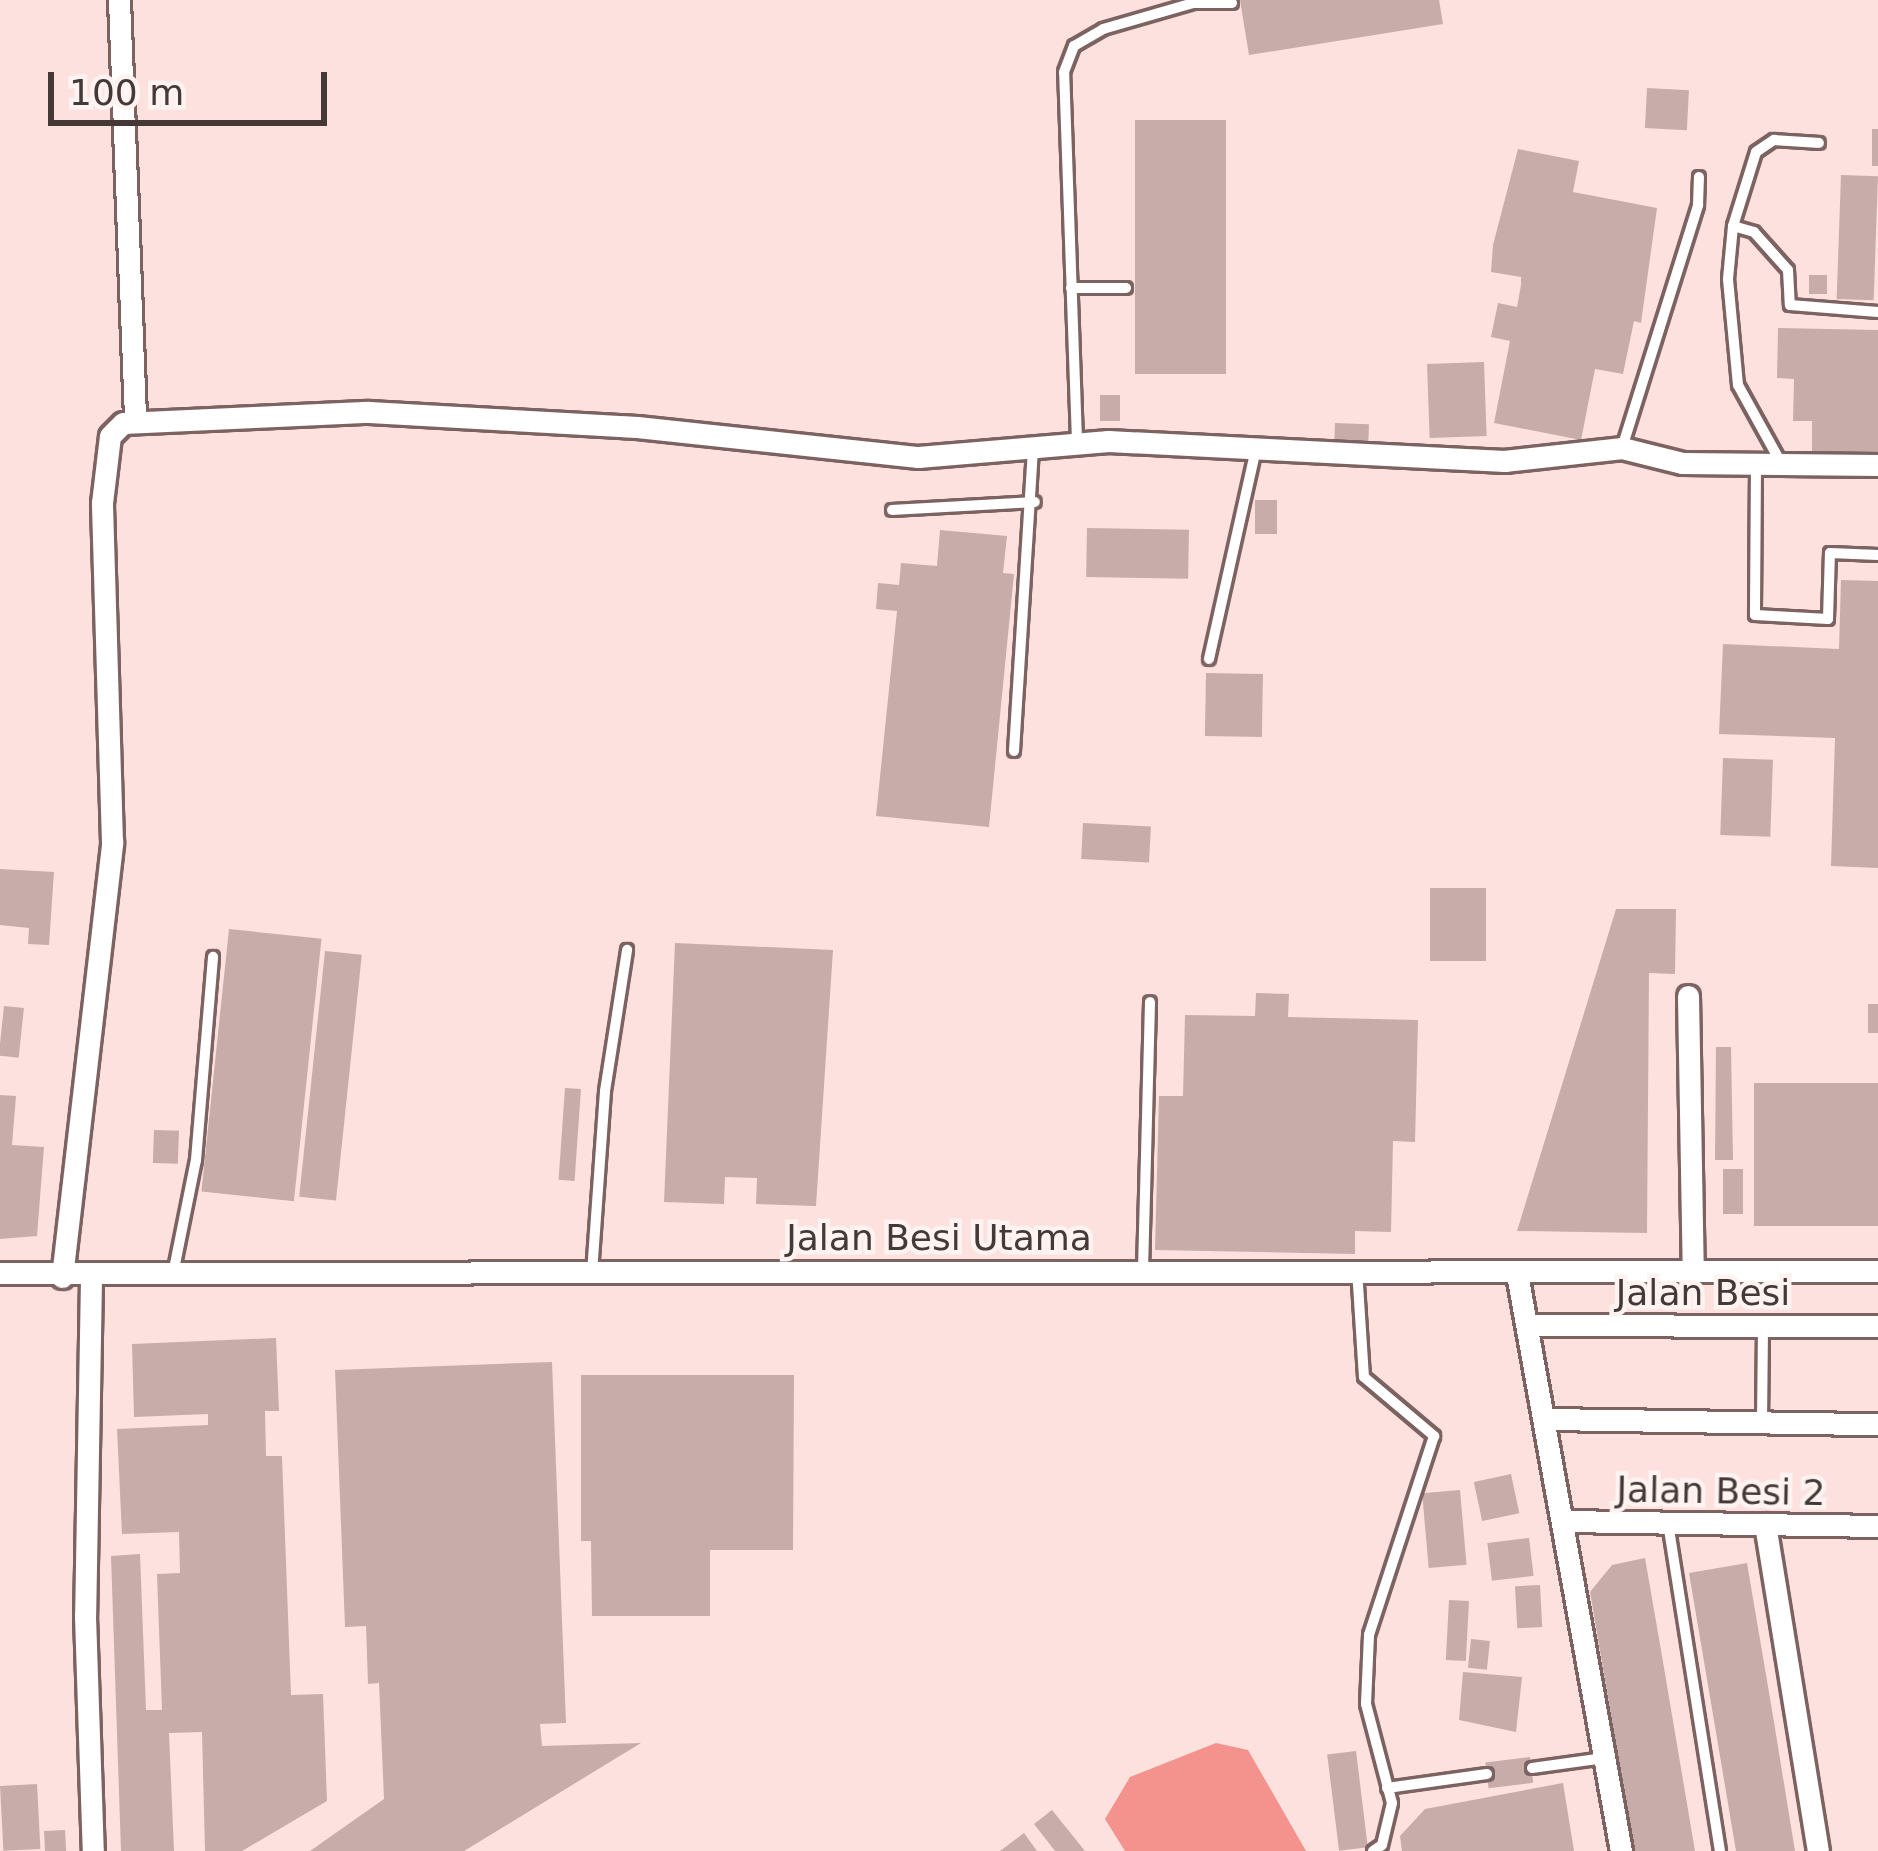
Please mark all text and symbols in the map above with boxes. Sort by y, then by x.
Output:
scale bar [54,48,333,122]
text: 100 m [69,72,184,113]
street label: Jalan Besi Utama [786,1216,1092,1260]
street label: Jalan Besi [1616,1271,1790,1315]
street label: Jalan Besi 2 [1616,1468,1826,1514]

